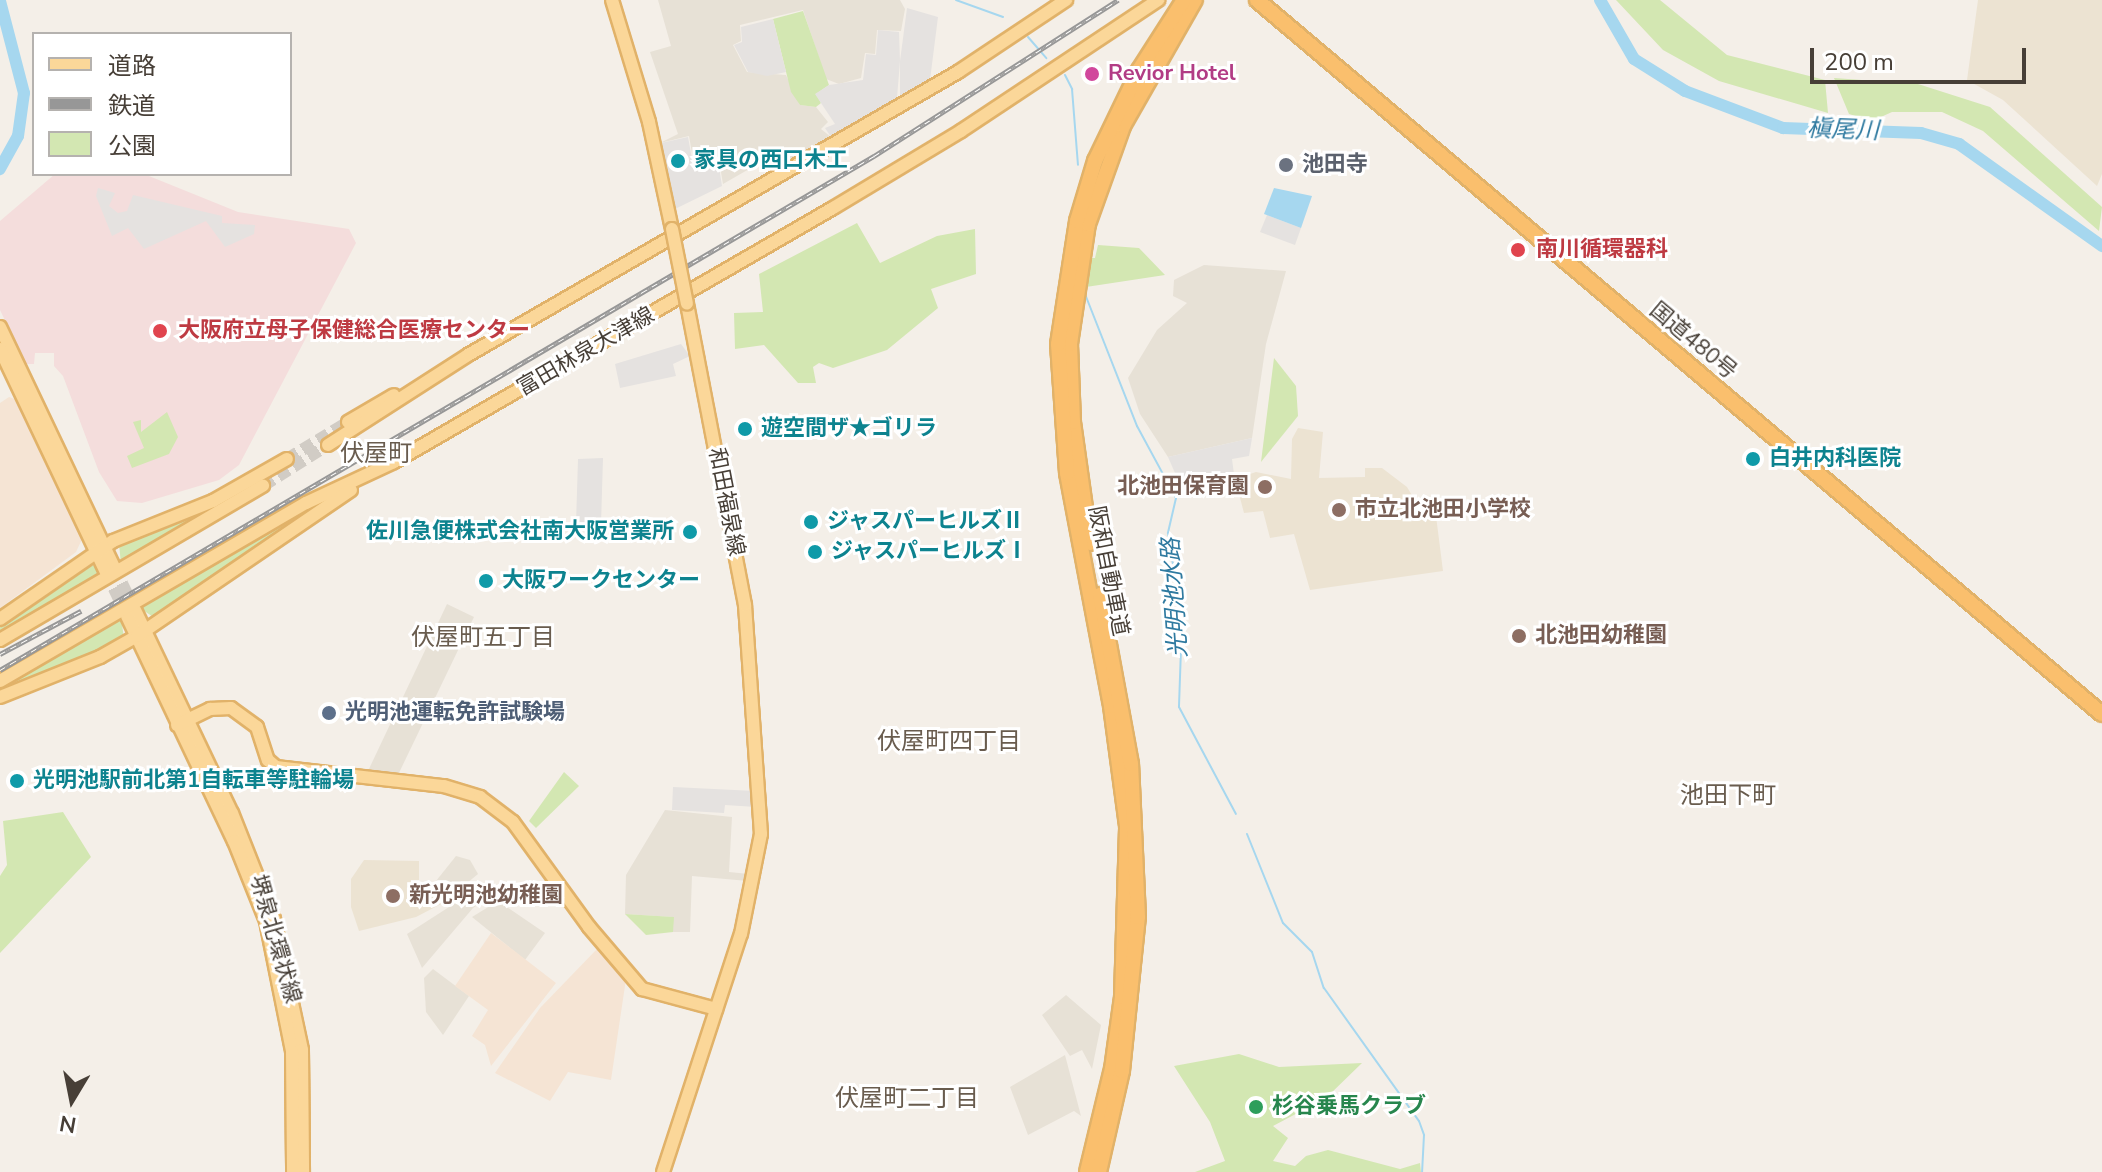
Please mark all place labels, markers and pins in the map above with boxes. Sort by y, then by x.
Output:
place label: Revior Hotel [1108,61,1236,87]
marker: Revior Hotel [1083,65,1101,83]
place label: 家具の西口木工 [694,148,848,174]
marker: 家具の西口木工 [669,152,687,170]
place label: 池田寺 [1302,152,1368,178]
marker: 池田寺 [1277,156,1295,174]
place label: 南川循環器科 [1536,237,1668,263]
marker: 南川循環器科 [1507,239,1529,261]
place label: 大阪府立母子保健総合医療センター [178,318,530,344]
marker: 大阪府立母子保健総合医療センター [149,320,171,342]
place label: 遊空間ザ★ゴリラ [761,416,937,442]
marker: 遊空間ザ★ゴリラ [736,420,754,438]
place label: 白井内科医院 [1769,446,1901,472]
marker: 白井内科医院 [1744,450,1762,468]
place label: 北池田保育園 [1117,474,1249,500]
marker: 北池田保育園 [1256,478,1274,496]
place label: 市立北池田小学校 [1355,497,1531,523]
marker: 市立北池田小学校 [1330,501,1348,519]
place label: ジャスパーヒルズⅡ [827,509,1025,535]
marker: ジャスパーヒルズⅡ [802,513,820,531]
place label: 佐川急便株式会社南大阪営業所 [366,519,674,545]
marker: 佐川急便株式会社南大阪営業所 [681,523,699,541]
place label: ジャスパーヒルズⅠ [831,539,1029,565]
marker: ジャスパーヒルズⅠ [806,543,824,561]
place label: 大阪ワークセンター [502,568,700,594]
marker: 大阪ワークセンター [477,572,495,590]
place label: 北池田幼稚園 [1535,623,1667,649]
marker: 北池田幼稚園 [1510,627,1528,645]
place label: 光明池運転免許試験場 [345,700,565,726]
marker: 光明池運転免許試験場 [320,704,338,722]
place label: 光明池駅前北第1自転車等駐輪場 [33,768,354,794]
marker: 光明池駅前北第1自転車等駐輪場 [8,772,26,790]
place label: 新光明池幼稚園 [409,883,563,909]
marker: 新光明池幼稚園 [384,887,402,905]
place label: 杉谷乗馬クラブ [1272,1094,1426,1120]
marker: 杉谷乗馬クラブ [1247,1098,1265,1116]

